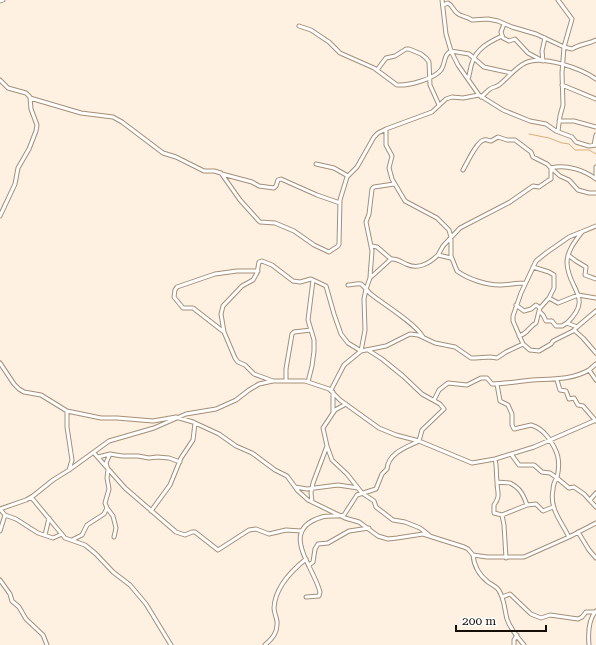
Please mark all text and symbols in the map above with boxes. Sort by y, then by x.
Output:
scale bar [456,607,546,633]
text: 200 m [462,614,496,628]

